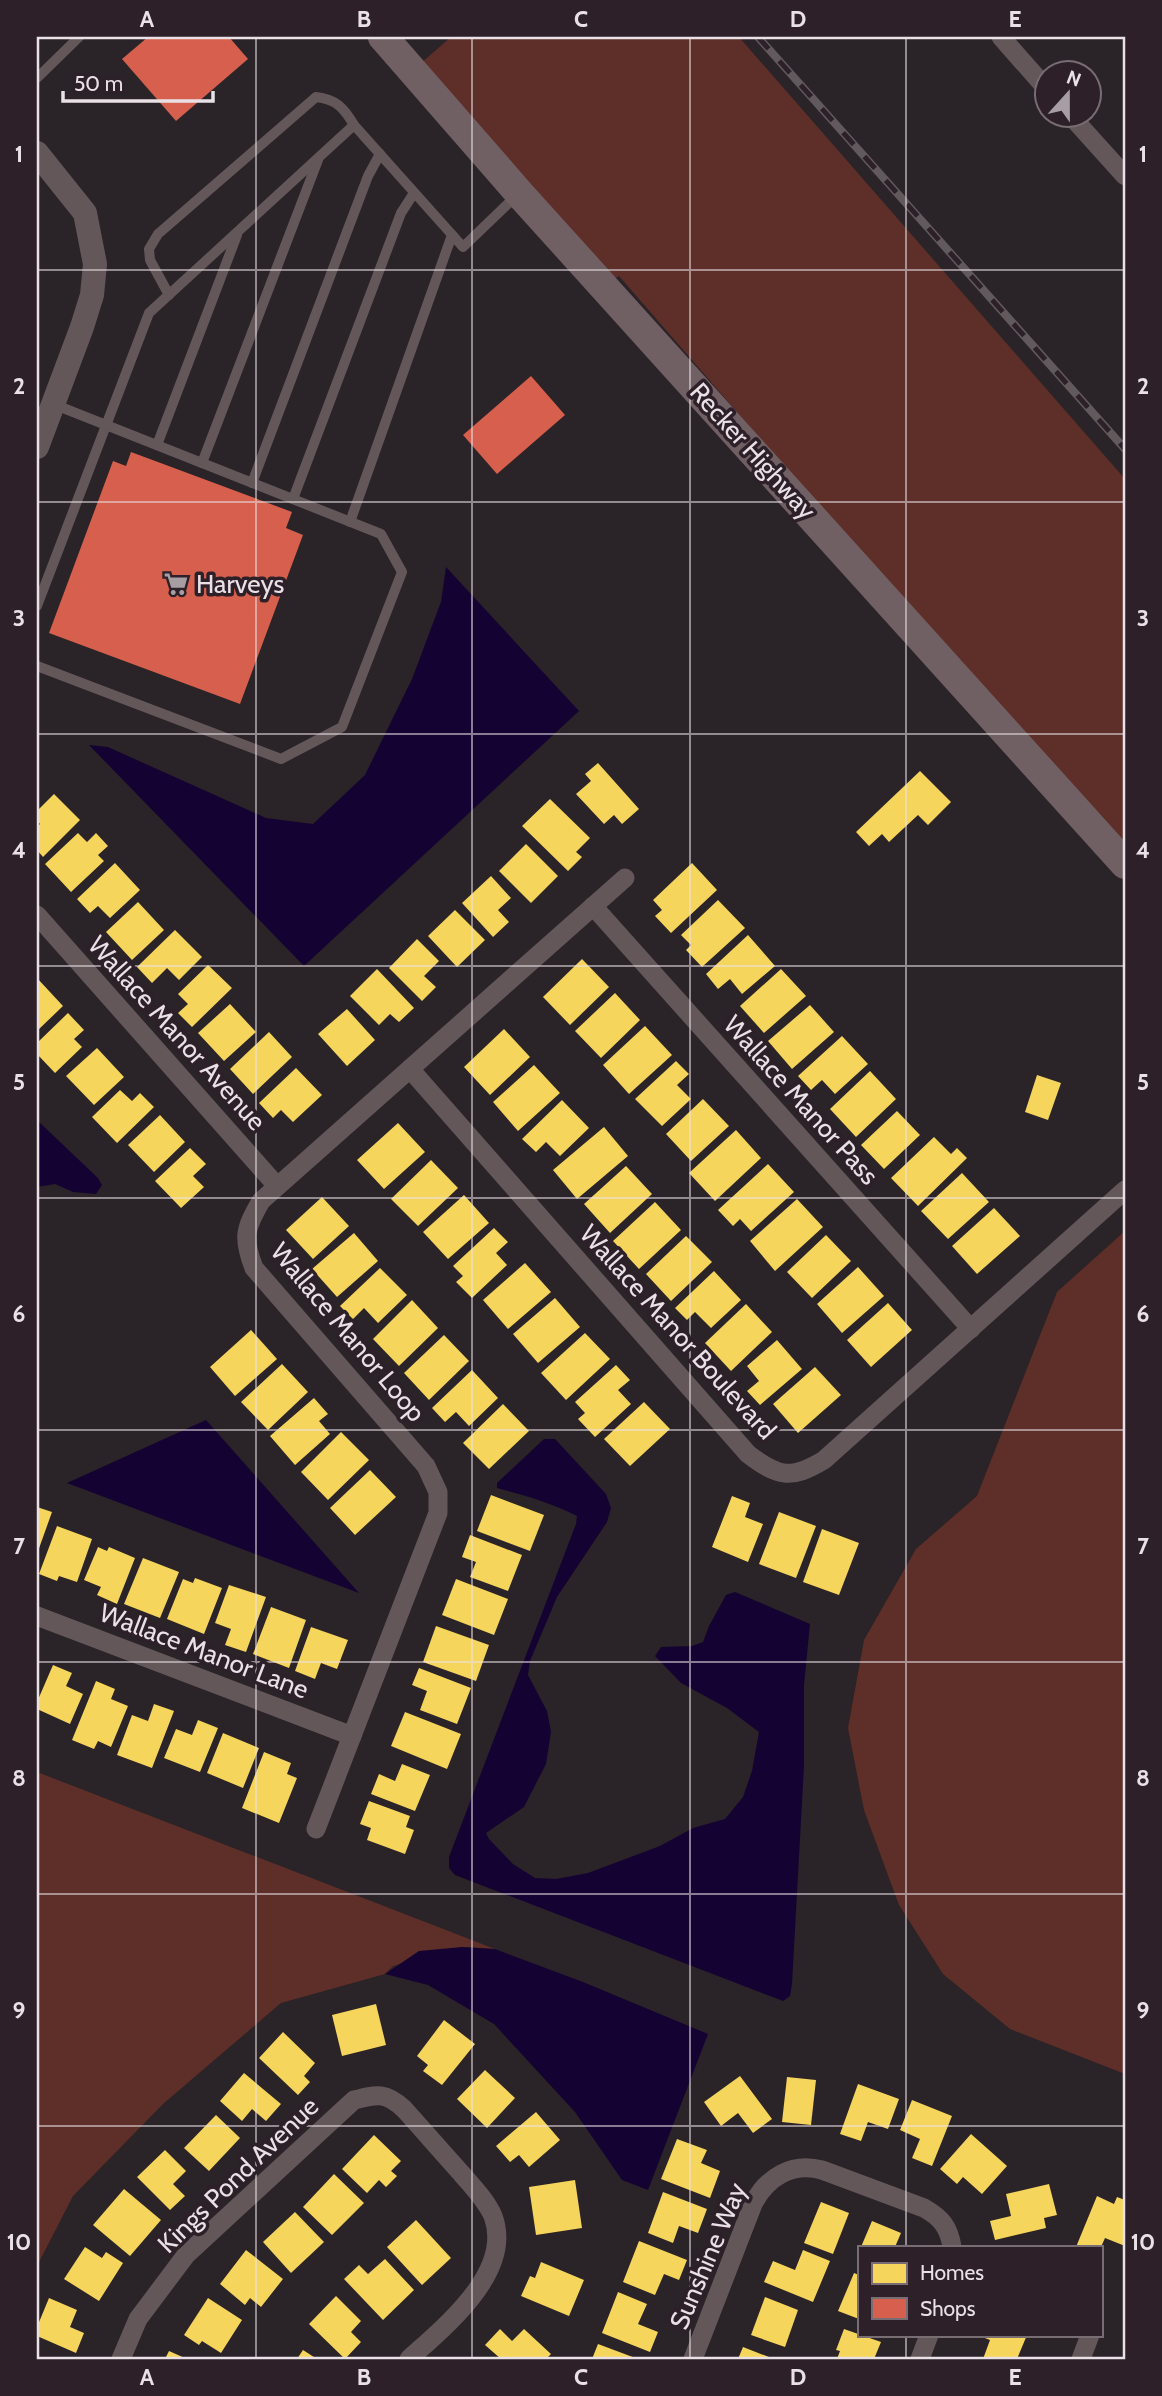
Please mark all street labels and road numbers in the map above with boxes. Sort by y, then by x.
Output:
street label: Recker Highway [683,376,823,526]
street label: Wallace Manor Avenue [81,929,273,1137]
street label: Wallace Manor Pass [717,1009,885,1191]
street label: Wallace Manor Boulevard [573,1218,783,1446]
street label: Wallace Manor Loop [264,1236,432,1428]
street label: Wallace Manor Lane [95,1596,313,1706]
street label: Kings Pond Avenue [151,2090,325,2260]
street label: Sunshine Way [663,2178,753,2334]

